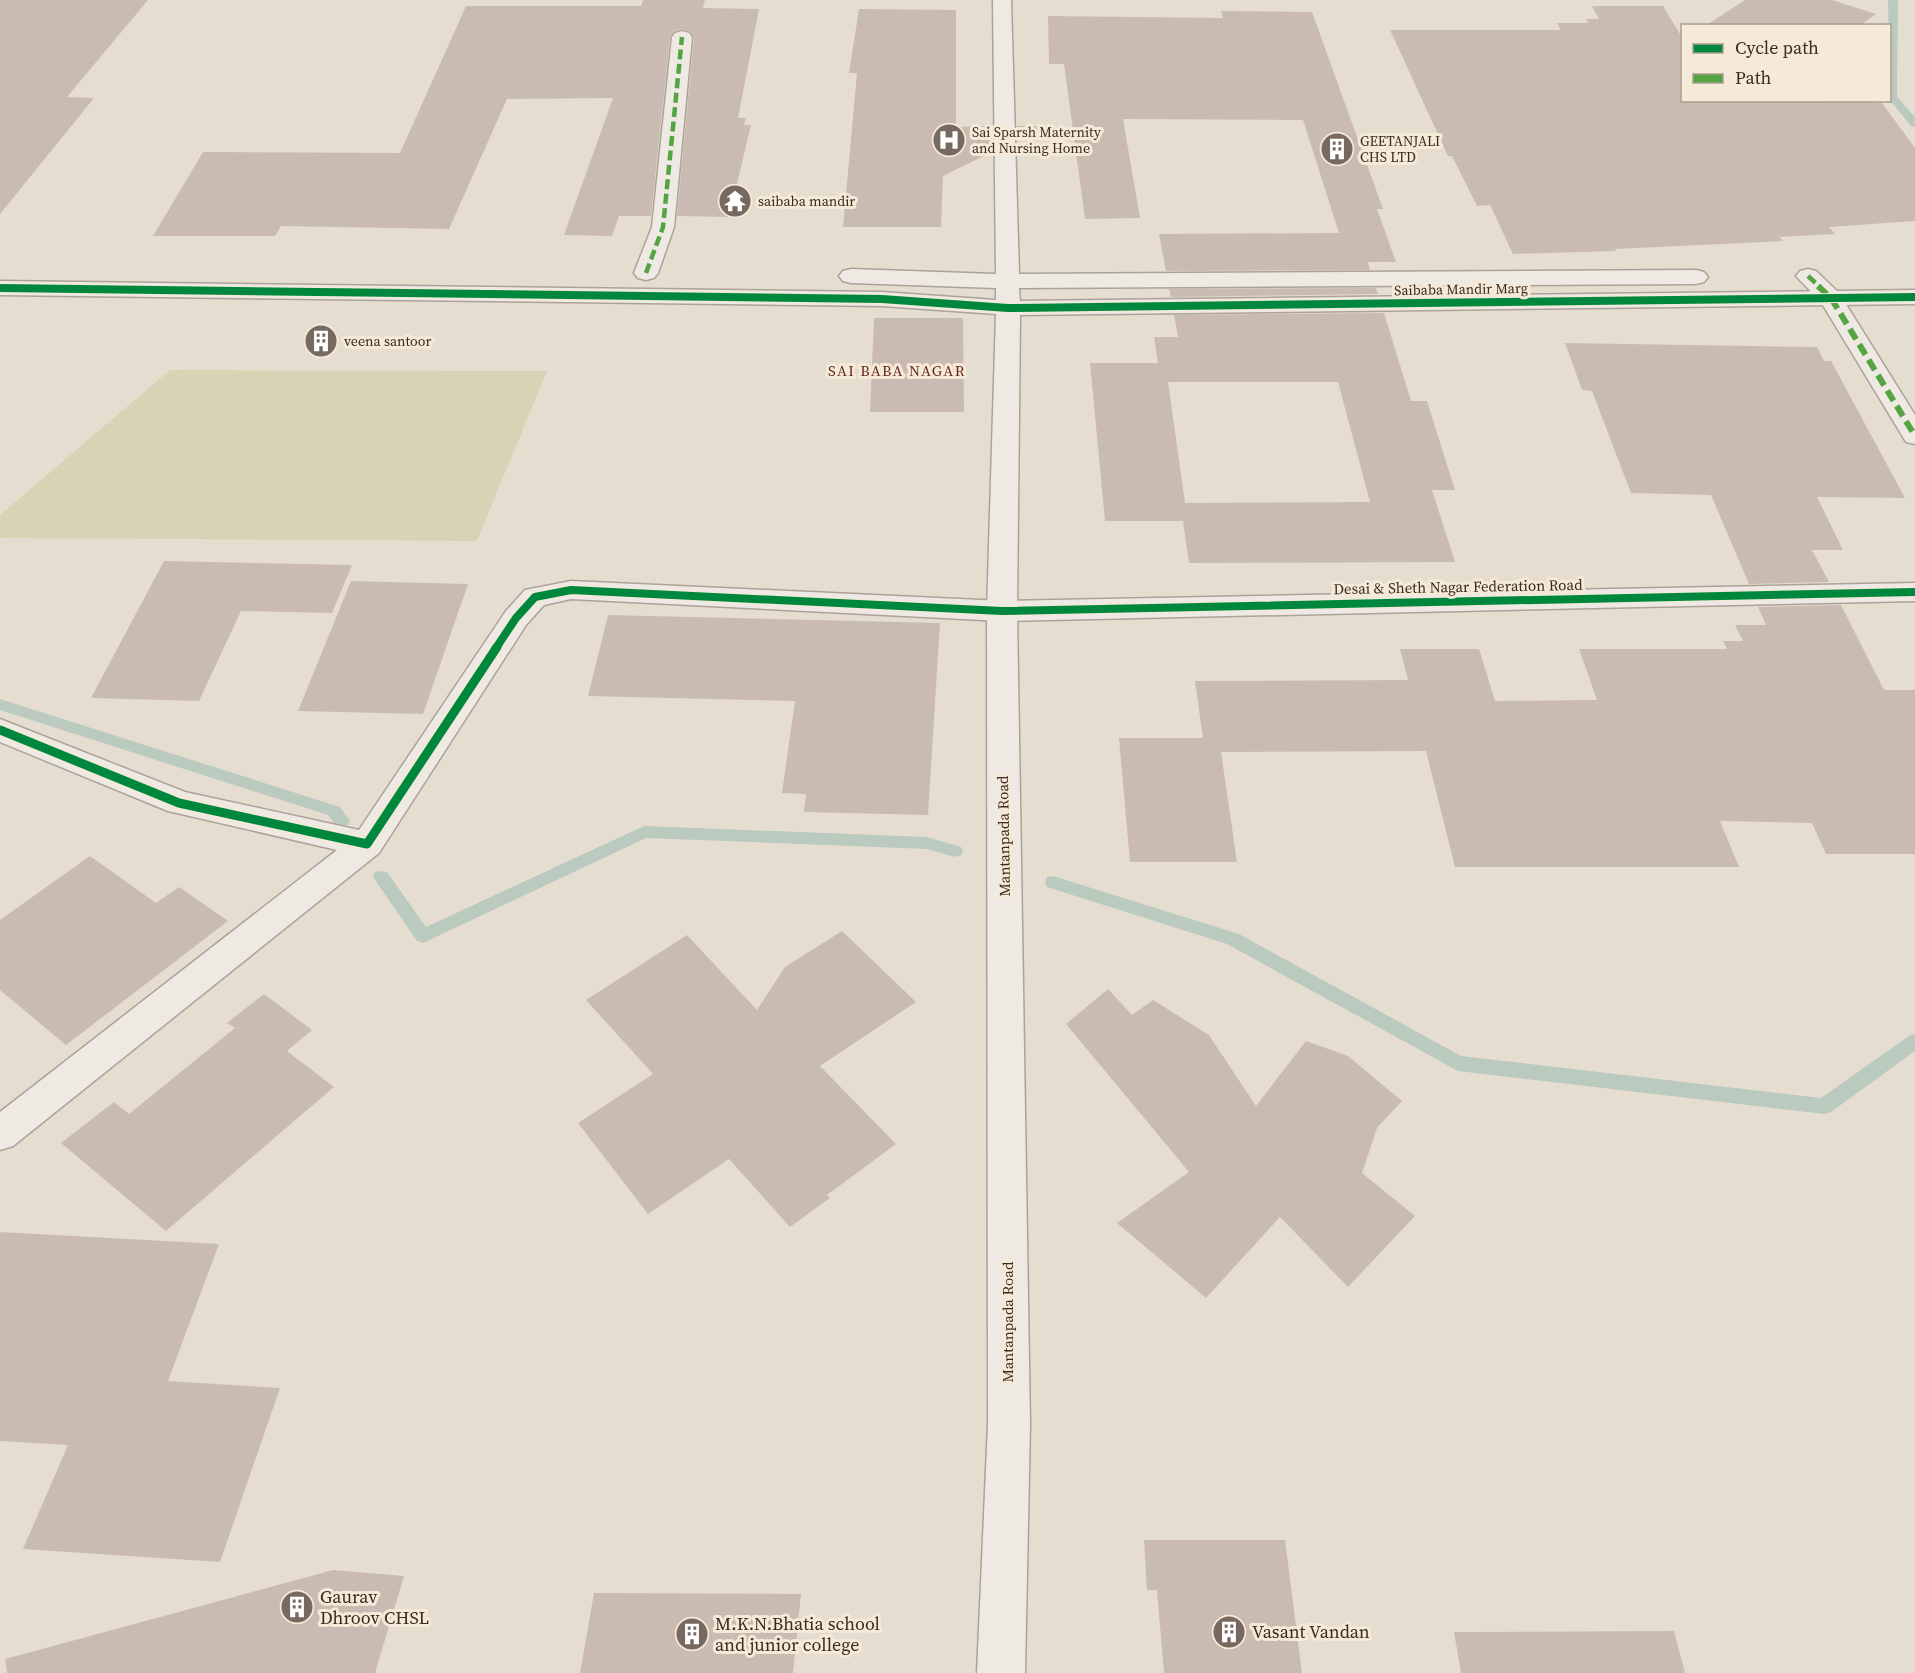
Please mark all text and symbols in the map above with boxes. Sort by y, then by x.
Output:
legend [1681,24,1891,102]
text: Cycle path [1735,35,1819,60]
text: Path [1735,65,1772,90]
hospital icon: Sai Sparsh Maternity and Nursing Home [931,122,967,158]
place label: Sai Sparsh Maternity and Nursing Home [972,122,1102,158]
building icon: GEETANJALI CHS LTD [1319,131,1355,167]
place label: GEETANJALI CHS LTD [1360,131,1440,167]
temple icon: saibaba mandir [717,183,753,219]
place label: saibaba mandir [758,191,855,211]
street label: Saibaba Mandir Marg [1394,278,1528,300]
building icon: veena santoor [303,323,339,359]
place label: veena santoor [344,331,431,351]
district label: SAI BABA NAGAR [828,360,966,381]
street label: Desai & Sheth Nagar Federation Road [1333,574,1583,599]
street label: Mantanpada Road [992,775,1015,897]
street label: Mantanpada Road [997,1261,1018,1382]
place label: Gaurav Dhroov CHSL [320,1584,429,1630]
building icon: Gaurav Dhroov CHSL [279,1589,315,1625]
place label: M.K.N.Bhatia school and junior college [715,1611,880,1657]
building icon: Vasant Vandan [1211,1614,1247,1650]
building icon: M.K.N.Bhatia school and junior college [674,1616,710,1652]
place label: Vasant Vandan [1252,1619,1370,1644]

